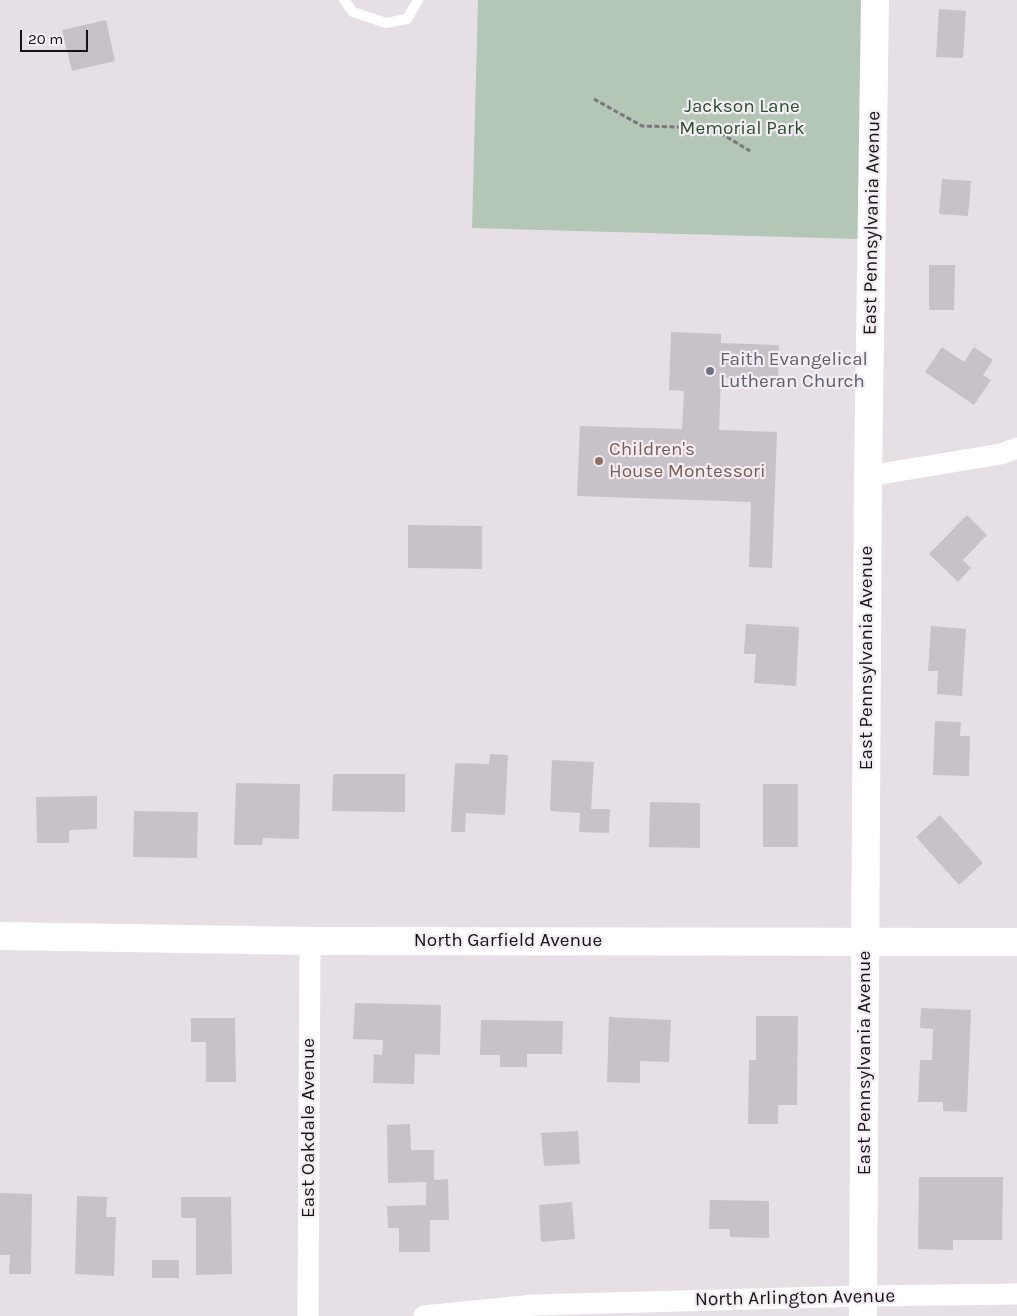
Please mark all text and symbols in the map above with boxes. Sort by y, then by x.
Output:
scale bar [22,20,90,52]
text: 20 m [28,30,63,48]
park label: Jackson Lane Memorial Park [679,96,805,140]
street label: East Pennsylvania Avenue [859,111,885,335]
place label: Faith Evangelical Lutheran Church [720,349,868,393]
marker: Faith Evangelical Lutheran Church [704,365,716,377]
place label: Children's House Montessori [609,439,766,483]
marker: Children's House Montessori [593,455,605,467]
street label: East Pennsylvania Avenue [856,546,878,770]
street label: North Garfield Avenue [414,930,602,952]
street label: East Pennsylvania Avenue [854,951,876,1175]
street label: East Oakdale Avenue [298,1038,320,1218]
street label: North Arlington Avenue [695,1285,895,1311]

